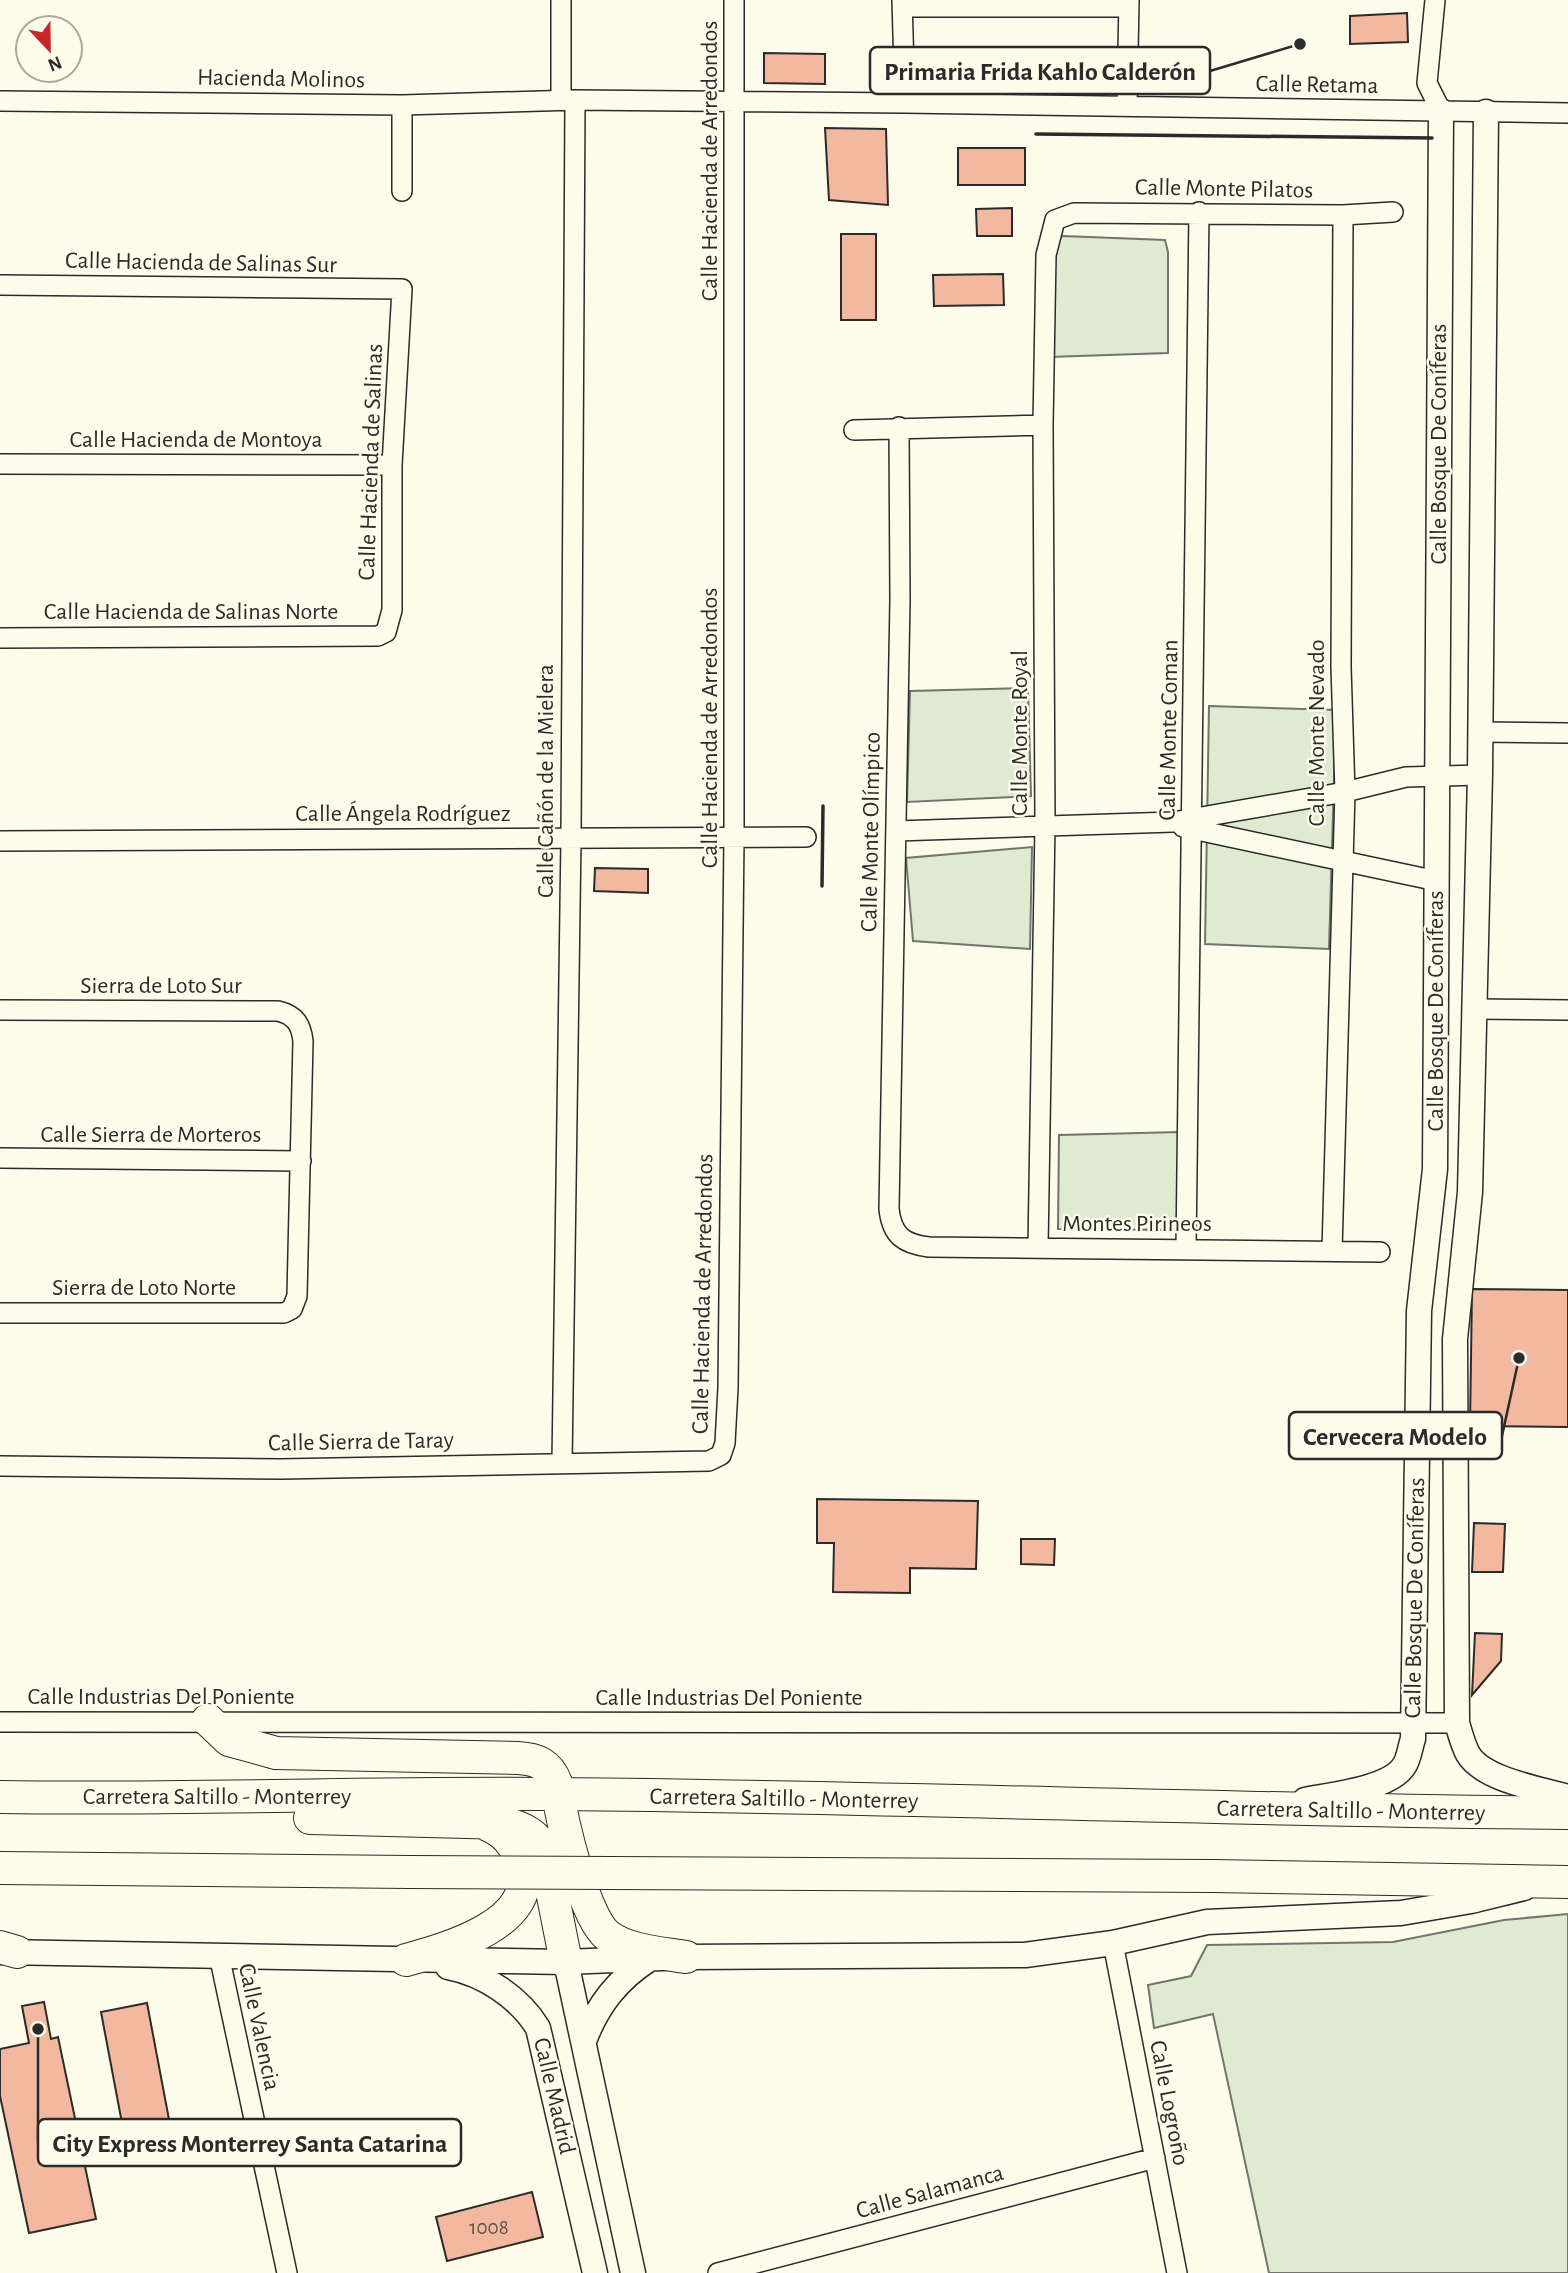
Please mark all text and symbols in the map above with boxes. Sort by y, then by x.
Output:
north arrow [14,14,84,84]
street label: Calle Hacienda de Arredondos [698,21,722,301]
callout: Primaria Frida Kahlo Calderón [870,47,1210,94]
text: N [45,52,64,75]
text: Primaria Frida Kahlo Calderón [884,59,1196,85]
street label: Hacienda Molinos [197,66,365,92]
street label: Calle Retama [1255,72,1379,98]
street label: Calle Monte Pilatos [1135,175,1313,203]
street label: Calle Hacienda de Salinas Sur [65,249,337,277]
street label: Calle Bosque De Coníferas [1427,324,1451,564]
street label: Calle Hacienda de Salinas [355,343,387,581]
street label: Calle Hacienda de Montoya [70,428,322,452]
street label: Calle Hacienda de Arredondos [698,588,722,868]
street label: Calle Hacienda de Salinas Norte [44,600,338,624]
street label: Calle Monte Coman [1155,639,1183,821]
street label: Calle Monte Nevado [1305,639,1329,827]
street label: Calle Monte Royal [1008,650,1032,816]
street label: Calle Cañón de la Mielera [534,664,558,898]
street label: Calle Monte Olímpico [857,732,885,932]
street label: Calle Ángela Rodríguez [295,800,511,826]
street label: Calle Bosque De Coníferas [1424,891,1448,1131]
street label: Sierra de Loto Sur [80,974,242,998]
street label: Calle Sierra de Morteros [41,1123,261,1147]
street label: Calle Hacienda de Arredondos [689,1154,717,1434]
street label: Montes Pirineos [1062,1212,1212,1236]
street label: Sierra de Loto Norte [52,1276,236,1300]
callout: Cervecera Modelo [1289,1412,1502,1459]
text: Cervecera Modelo [1303,1424,1487,1450]
street label: Calle Sierra de Taray [268,1428,454,1456]
street label: Calle Bosque De Coníferas [1401,1477,1429,1719]
street label: Calle Industrias Del Poniente [27,1685,295,1709]
street label: Calle Industrias Del Poniente [595,1686,863,1710]
street label: Carretera Saltillo - Monterrey [83,1785,351,1809]
street label: Carretera Saltillo - Monterrey [649,1785,919,1813]
street label: Carretera Saltillo - Monterrey [1216,1797,1486,1825]
street label: Calle Valencia [234,1961,284,2093]
street label: Calle Madrid [529,2036,579,2156]
street label: Calle Logroño [1145,2038,1193,2168]
callout: City Express Monterrey Santa Catarina [38,2119,461,2166]
text: City Express Monterrey Santa Catarina [53,2131,447,2157]
street label: Calle Salamanca [854,2161,1006,2223]
house number: 1008 [469,2217,509,2238]

